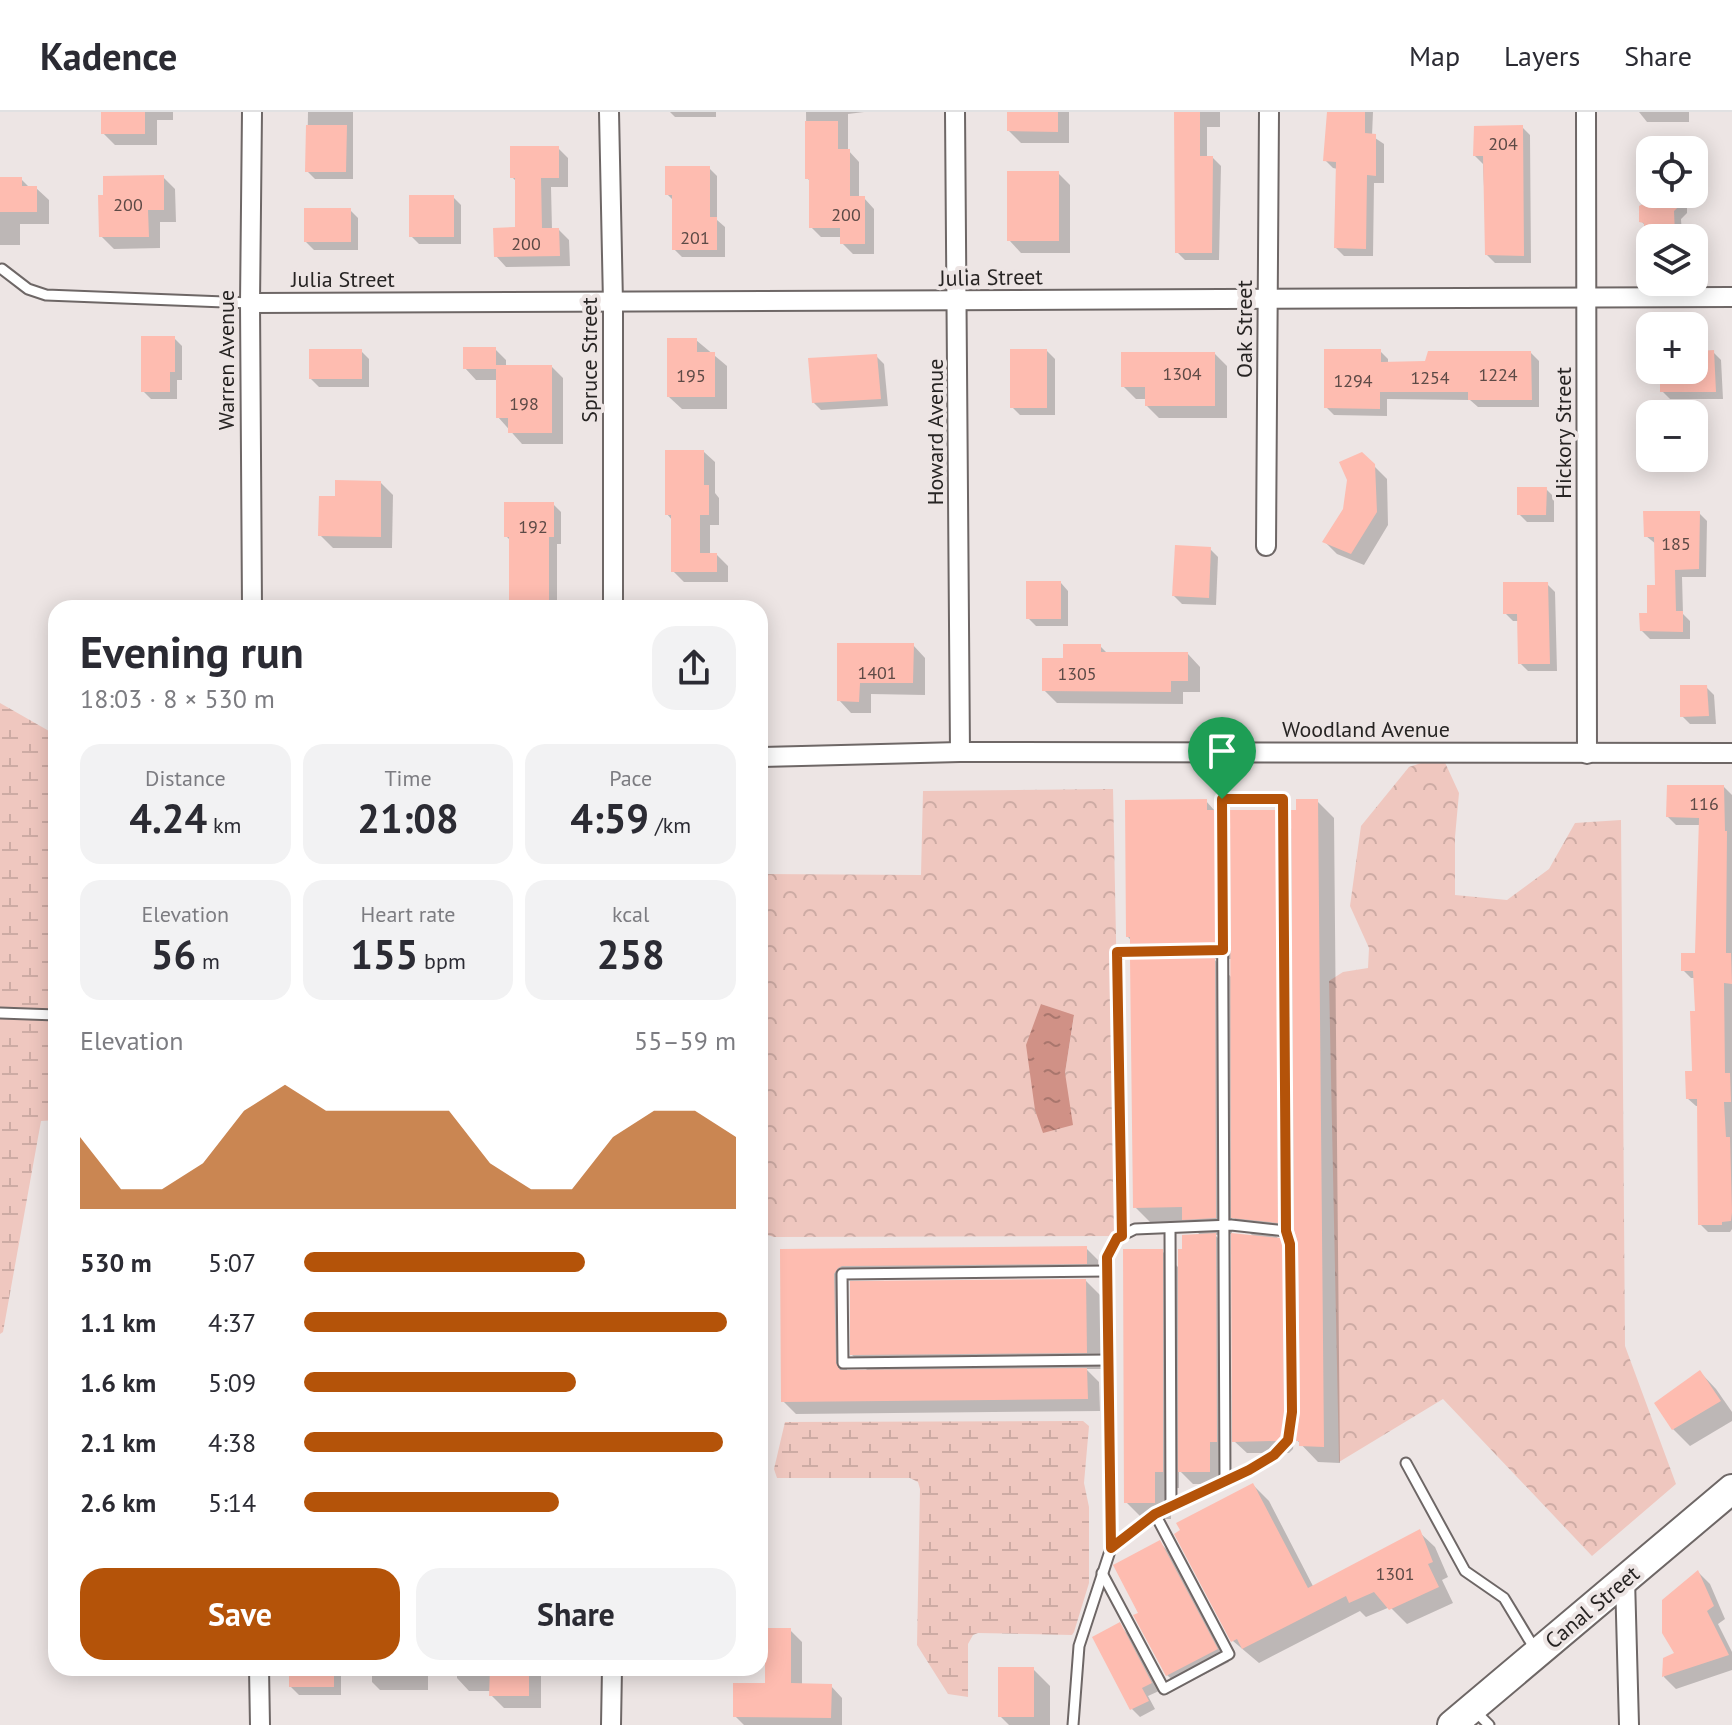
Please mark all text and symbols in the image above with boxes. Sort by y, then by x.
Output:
text: Kadence [40,31,177,80]
text: Map [1409,37,1460,74]
text: Layers [1504,37,1580,74]
text: Share [1624,37,1692,74]
house number: 204 [1488,132,1518,155]
map controls [1636,136,1708,472]
button: locate [1636,136,1708,208]
house number: 200 [113,193,143,216]
house number: 200 [831,203,861,226]
button: layers [1636,224,1708,296]
house number: 201 [680,226,710,249]
house number: 200 [511,232,541,255]
street label: Julia Street [938,262,1044,292]
street label: Julia Street [290,265,395,293]
street label: Oak Street [1230,280,1258,378]
street label: Warren Avenue [212,290,240,430]
street label: Spruce Street [575,297,603,423]
button: + [1636,312,1708,384]
street label: Howard Avenue [921,359,949,505]
house number: 1304 [1162,362,1202,385]
house number: 1224 [1478,363,1518,386]
house number: 195 [676,364,706,387]
house number: 1254 [1410,366,1450,389]
street label: Hickory Street [1549,367,1577,499]
house number: 1294 [1333,369,1373,392]
house number: 198 [509,392,539,415]
button: − [1636,400,1708,472]
house number: 192 [518,515,548,538]
house number: 185 [1661,532,1691,555]
text: Evening run [80,623,304,680]
button: share [652,626,736,710]
house number: 1401 [857,661,897,684]
house number: 1305 [1057,662,1097,685]
text: 18:03 · 8 × 530 m [80,682,275,715]
street label: Woodland Avenue [1282,715,1450,743]
pin [1188,717,1256,799]
icon: arrive [1200,729,1244,773]
text: Distance [145,764,226,792]
text: Time [384,764,432,792]
text: Pace [609,764,652,792]
text: 4.24 [129,792,207,844]
text: 21:08 [357,792,459,844]
text: 4:59 [570,792,649,844]
house number: 116 [1689,792,1719,815]
text: km [207,811,241,839]
text: /km [649,811,691,839]
text: Elevation [142,900,229,928]
text: Heart rate [360,900,456,928]
text: kcal [612,900,649,928]
text: 56 [151,928,196,980]
text: 155 [350,928,418,980]
text: 258 [597,928,665,980]
text: m [196,947,220,975]
text: bpm [418,947,466,975]
text: Elevation [80,1024,184,1057]
text: 55–59 m [634,1024,736,1057]
text: 530 m [80,1246,152,1279]
text: 5:07 [208,1246,256,1279]
text: 1.1 km [80,1306,156,1339]
text: 4:37 [208,1306,256,1339]
text: 1.6 km [80,1366,156,1399]
text: 5:09 [208,1366,256,1399]
text: 2.1 km [80,1426,156,1459]
text: 4:38 [208,1426,256,1459]
text: 2.6 km [80,1486,156,1519]
text: 5:14 [208,1486,256,1519]
street label: Canal Street [1539,1559,1645,1655]
house number: 1301 [1375,1562,1415,1585]
button: Save [80,1568,400,1660]
button: Share [416,1568,736,1660]

